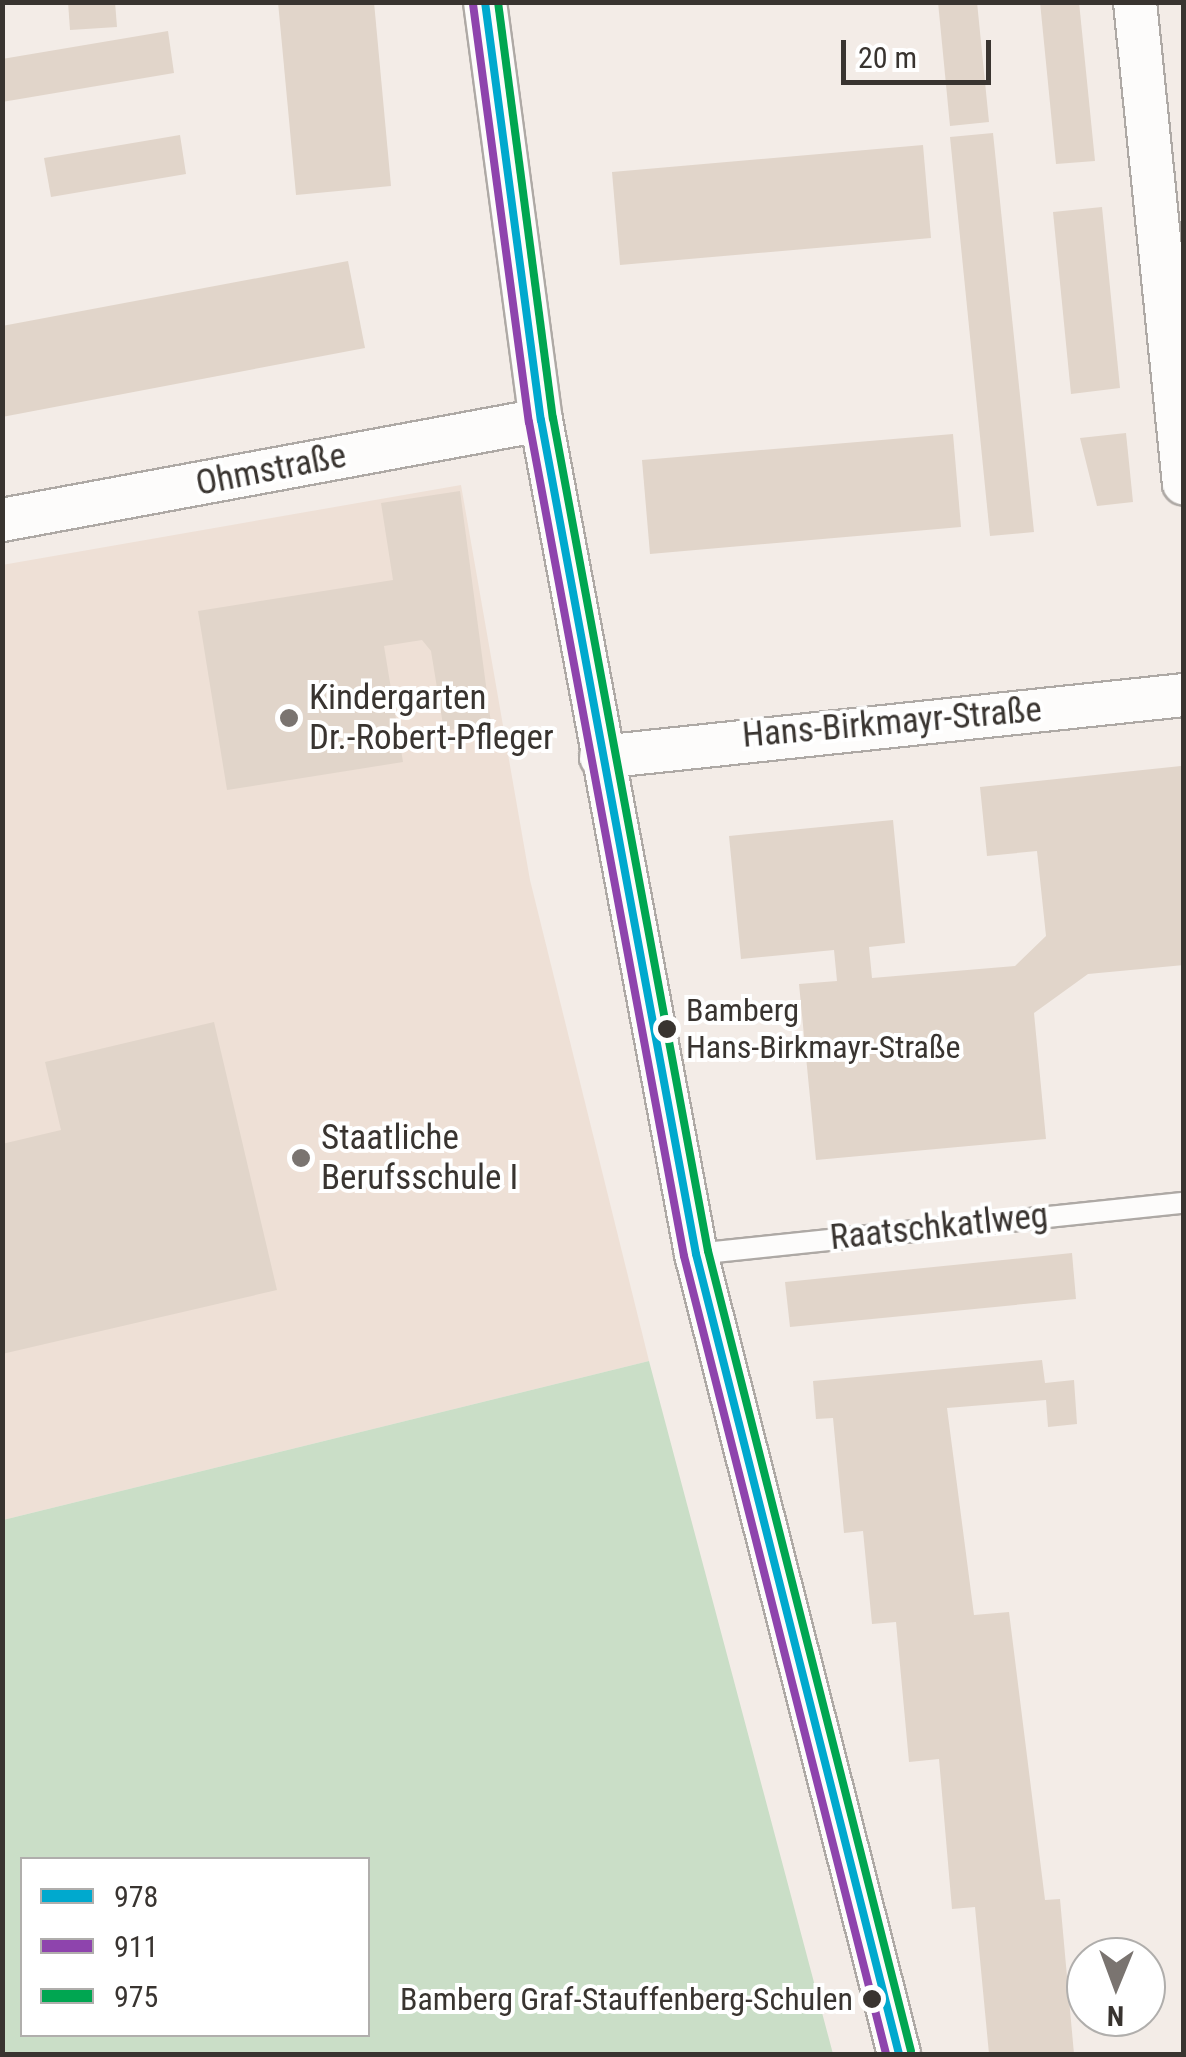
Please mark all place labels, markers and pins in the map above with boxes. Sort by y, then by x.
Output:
place label: Kindergarten Dr.-Robert-Pfleger [309,677,554,759]
marker: Kindergarten Dr.-Robert-Pfleger [278,707,300,729]
place label: Bamberg Hans-Birkmayr-Straße [686,992,961,1067]
marker: Bamberg Hans-Birkmayr-Straße [657,1019,677,1039]
place label: Staatliche Berufsschule I [321,1117,518,1199]
marker: Staatliche Berufsschule I [290,1147,312,1169]
place label: Bamberg Graf-Stauffenberg-Schulen [400,1980,853,2018]
marker: Bamberg Graf-Stauffenberg-Schulen [862,1989,882,2009]

